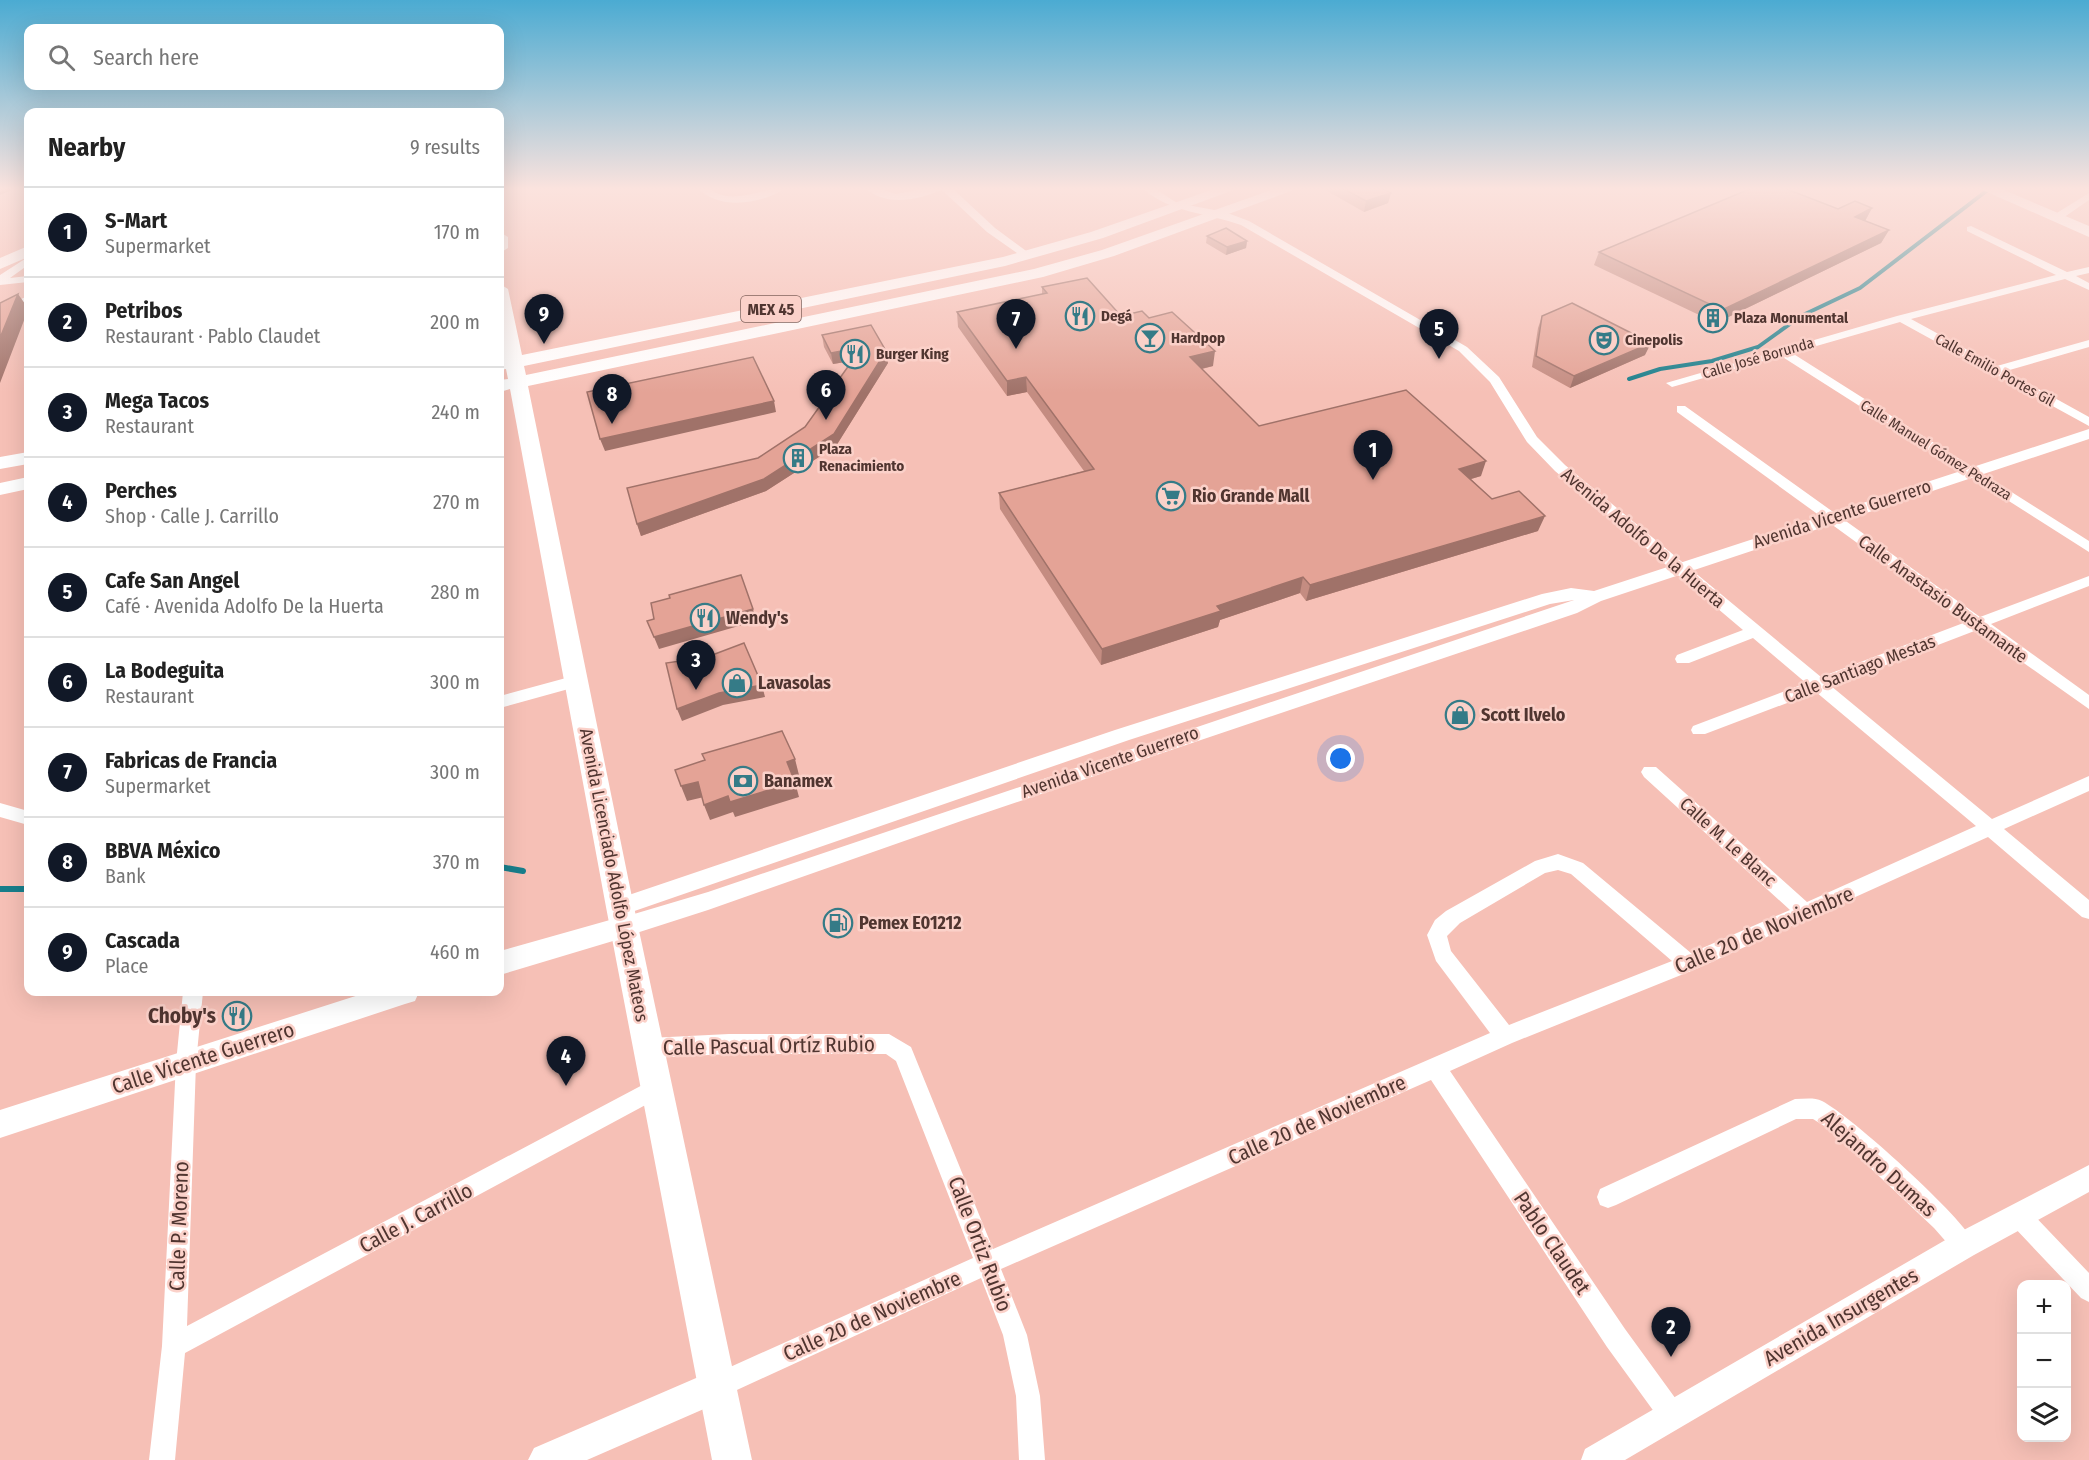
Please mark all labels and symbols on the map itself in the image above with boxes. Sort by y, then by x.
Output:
pin: 9 [524,294,564,344]
road number: MEX 45 [741,296,801,322]
pin: 7 [996,300,1036,349]
restaurant icon: Degá [1064,300,1096,332]
building icon: Plaza Monumental [1697,302,1729,334]
place label: Degá [1101,307,1133,325]
place label: Plaza Monumental [1734,309,1849,327]
pin: 5 [1420,310,1458,359]
bar icon: Hardpop [1134,322,1166,354]
theatre icon: Cinepolis [1588,324,1620,356]
place label: Hardpop [1171,329,1225,347]
street label: Calle Emilio Portes Gil [1932,330,2058,410]
place label: Cinepolis [1625,331,1683,349]
street label: Calle José Borunda [1700,333,1816,383]
restaurant icon: Burger King [839,338,871,370]
place label: Burger King [876,345,949,363]
pin: 6 [806,370,846,420]
pin: 8 [592,374,632,424]
street label: Calle Manuel Gómez Pedraza [1857,396,2015,504]
pin: 1 [1354,430,1392,480]
place label: Plaza Renacimiento [819,440,904,475]
building icon: Plaza Renacimiento [782,442,814,474]
street label: Avenida Adolfo De la Huerta [1557,463,1729,613]
street label: Avenida Vicente Guerrero [1750,475,1934,553]
supermarket icon: Rio Grande Mall [1155,480,1187,512]
place label: Rio Grande Mall [1192,485,1310,507]
street label: Calle Anastasio Bustamante [1854,530,2032,668]
restaurant icon: Wendy's [689,602,721,634]
place label: Wendy's [726,607,789,629]
street label: Calle Santiago Mestas [1781,630,1939,708]
pin: 3 [676,640,716,690]
shop icon: Lavasolas [721,667,753,699]
place label: Lavasolas [758,672,831,694]
shop icon: Scott Ilvelo [1444,699,1476,731]
place label: Scott Ilvelo [1481,704,1566,726]
street label: Avenida Vicente Guerrero [1018,721,1202,803]
street label: Avenida Licenciado Adolfo López Mateos [575,727,653,1024]
your location [1326,744,1355,773]
bank icon: Banamex [727,765,759,797]
place label: Banamex [764,770,833,792]
street label: Calle M. Le Blanc [1675,793,1781,891]
street label: Calle 20 de Noviembre [1671,881,1857,979]
fuel station icon: Pemex E01212 [822,907,854,939]
place label: Pemex E01212 [859,912,962,934]
restaurant icon: Choby's [221,1000,253,1032]
place label: Choby's [148,1003,216,1029]
street label: Calle Vicente Guerrero [108,1016,298,1100]
street label: Calle Pascual Ortíz Rubio [663,1031,875,1061]
pin: 4 [546,1036,586,1086]
street label: Calle 20 de Noviembre [1224,1069,1410,1171]
street label: Alejandro Dumas [1816,1106,1942,1223]
street label: Calle P. Moreno [164,1161,194,1291]
street label: Calle Ortiz Rubio [942,1173,1018,1315]
street label: Calle J. Carrillo [355,1177,477,1259]
street label: Pablo Claudet [1508,1187,1596,1299]
street label: Avenida Insurgentes [1759,1262,1923,1372]
street label: Calle 20 de Noviembre [779,1265,965,1367]
pin: 2 [1652,1308,1690,1357]

